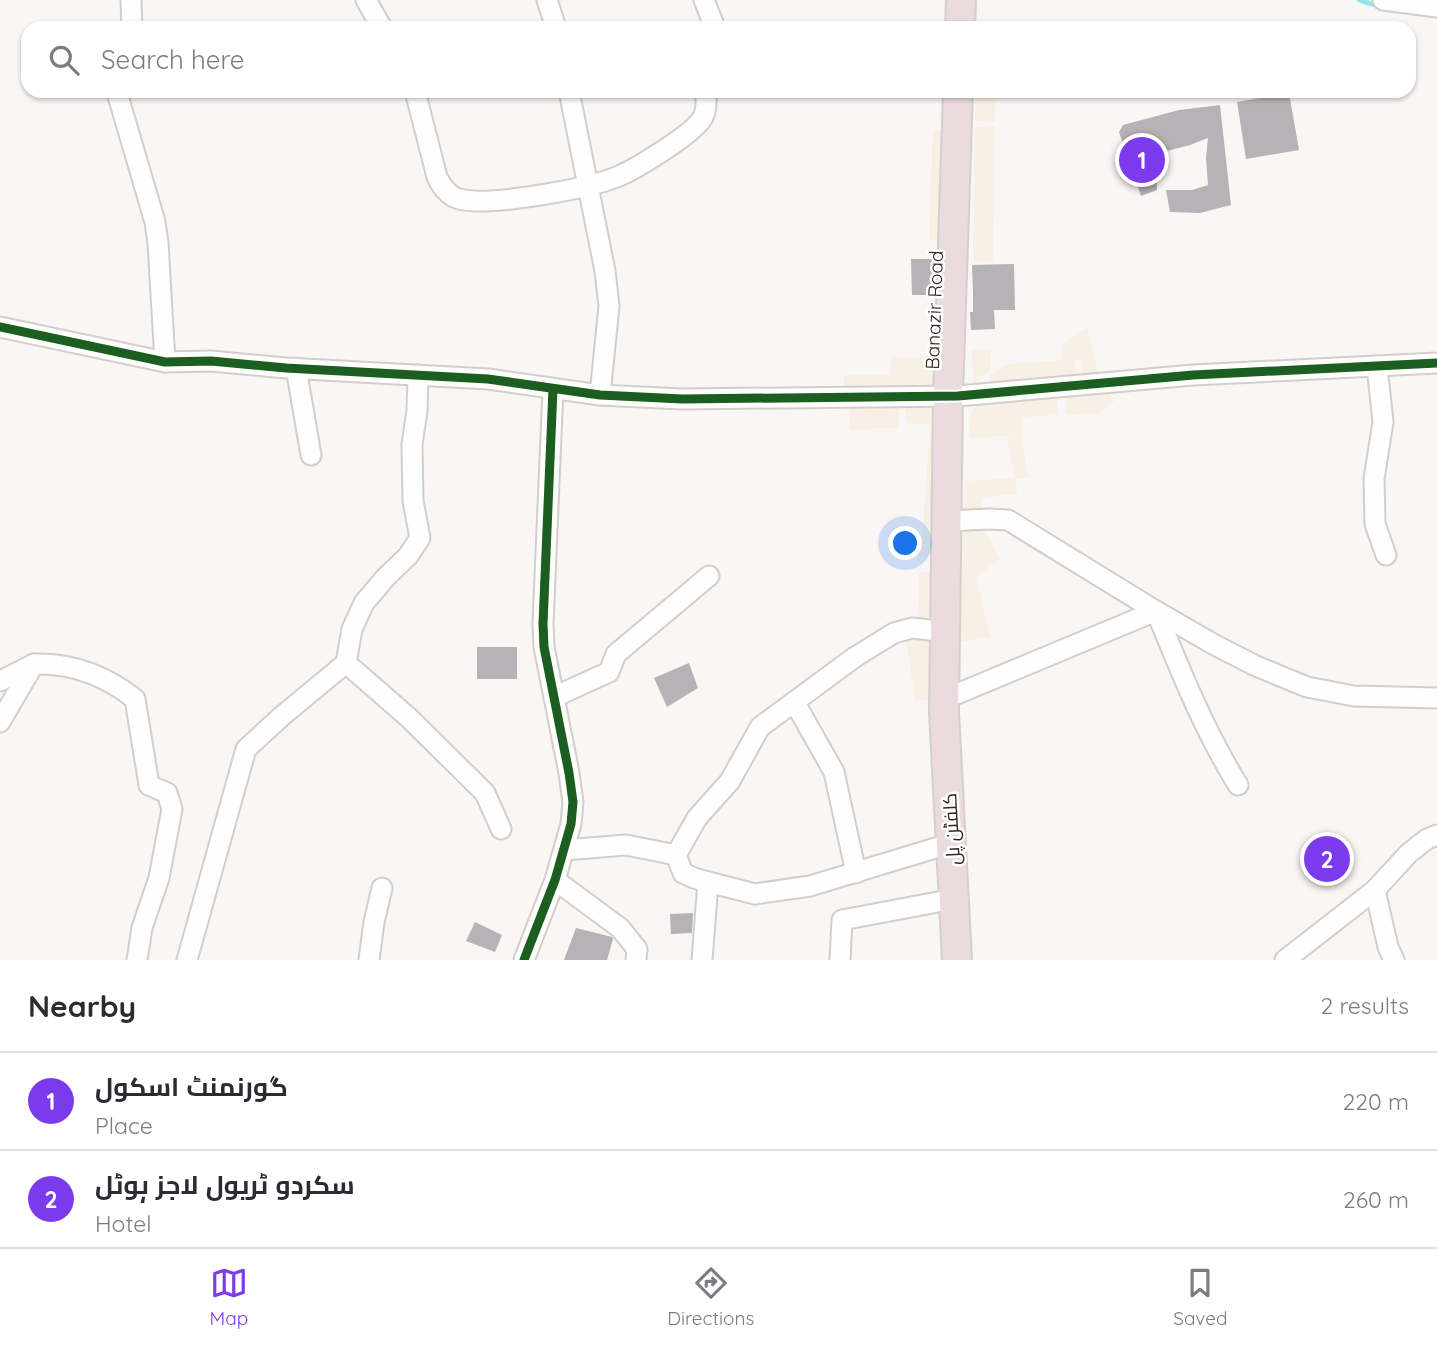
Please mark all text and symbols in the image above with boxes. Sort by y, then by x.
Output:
search box [21,21,1416,98]
icon: search [45,41,83,79]
text: Search here [101,43,245,76]
pin: 1 [1119,134,1165,186]
street label: Banazir Road [920,250,948,370]
your location [888,526,922,560]
street label: کلفٹن پل [937,792,966,866]
pin: 2 [1304,833,1350,885]
text: Nearby [28,987,136,1025]
text: 2 results [1320,991,1409,1020]
text: گورنمنٹ اسکول [95,1070,288,1103]
text: 1 [47,1087,55,1116]
text: 220 m [1343,1087,1409,1116]
text: Place [95,1111,153,1140]
text: سکردو ٹریول لاجز ہوٹل [95,1168,355,1201]
text: 2 [44,1185,58,1214]
text: 260 m [1343,1185,1409,1214]
text: Hotel [95,1209,151,1238]
tab: Map [210,1264,248,1330]
tab: Directions [667,1264,754,1330]
tab: Saved [1173,1264,1228,1330]

